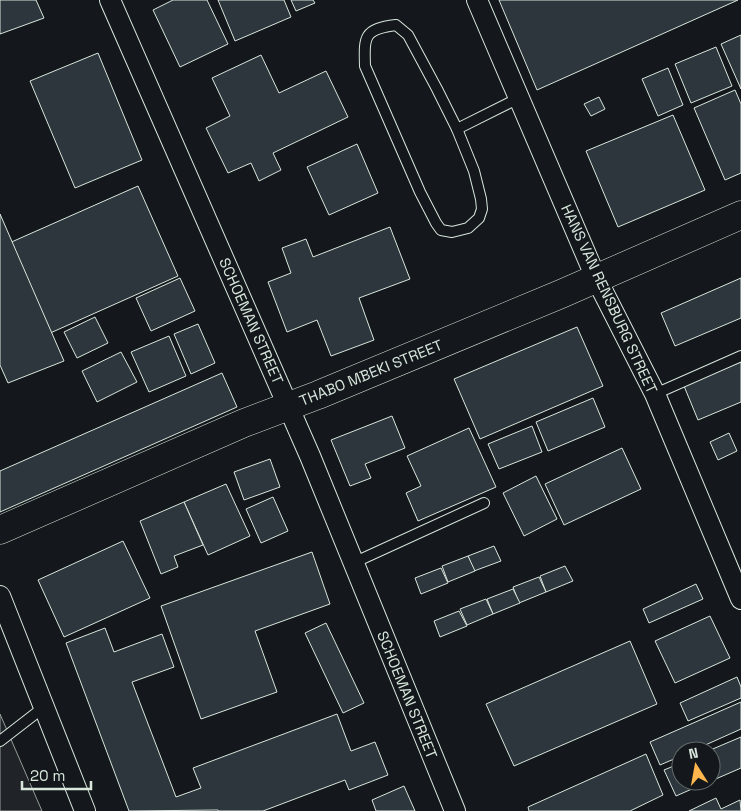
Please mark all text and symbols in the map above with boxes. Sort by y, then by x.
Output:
street label: HANS VAN RENSBURG STREET [557,201,662,397]
street label: SCHOEMAN STREET [215,255,288,387]
street label: THABO MBEKI STREET [296,335,445,410]
street label: SCHOEMAN STREET [373,628,442,762]
north arrow [671,741,721,791]
text: N [687,744,700,763]
scale bar [22,758,91,790]
text: 20 m [30,766,65,785]

